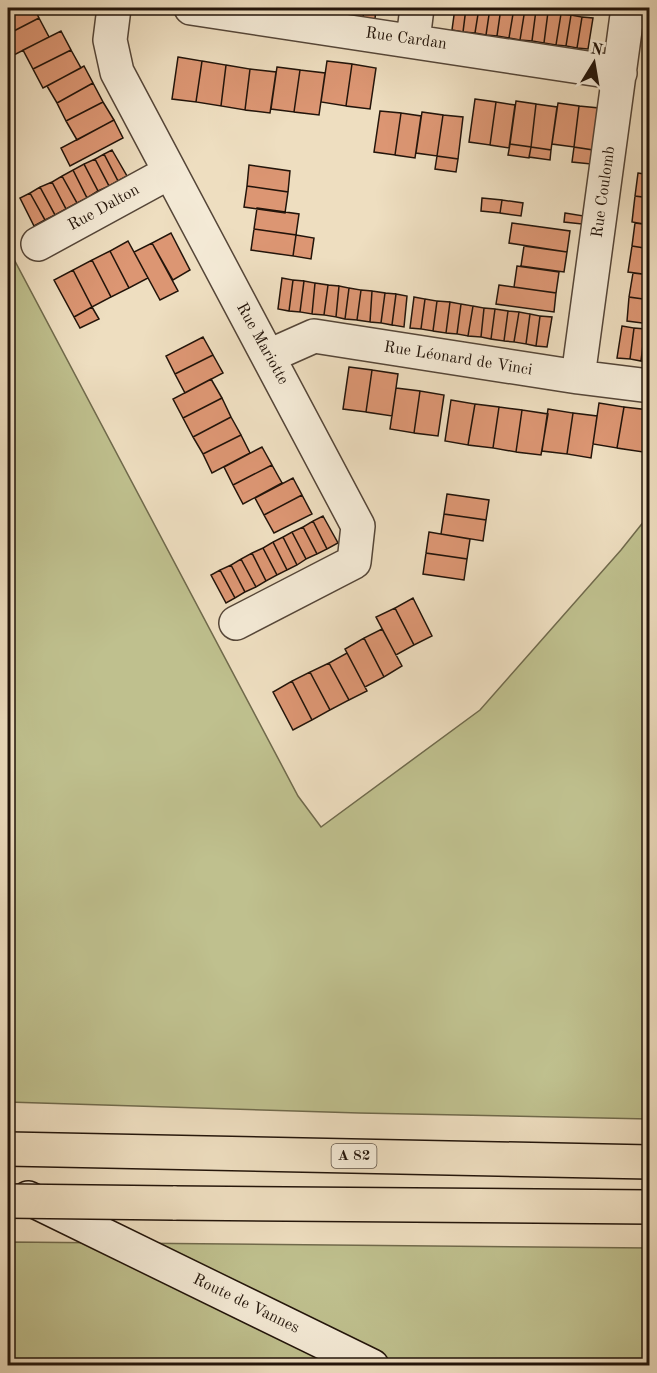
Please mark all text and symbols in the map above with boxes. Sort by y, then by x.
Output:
street label: Rue Cardan [364,25,448,53]
north arrow [564,33,624,93]
text: N [589,41,605,59]
street label: Rue Coulomb [590,145,618,239]
street label: Rue Dalton [66,182,143,234]
street label: Rue Mariotte [233,301,291,387]
street label: Rue Léonard de Vinci [383,339,533,379]
road number: A 82 [332,1144,376,1168]
street label: Route de Vannes [190,1271,302,1337]

